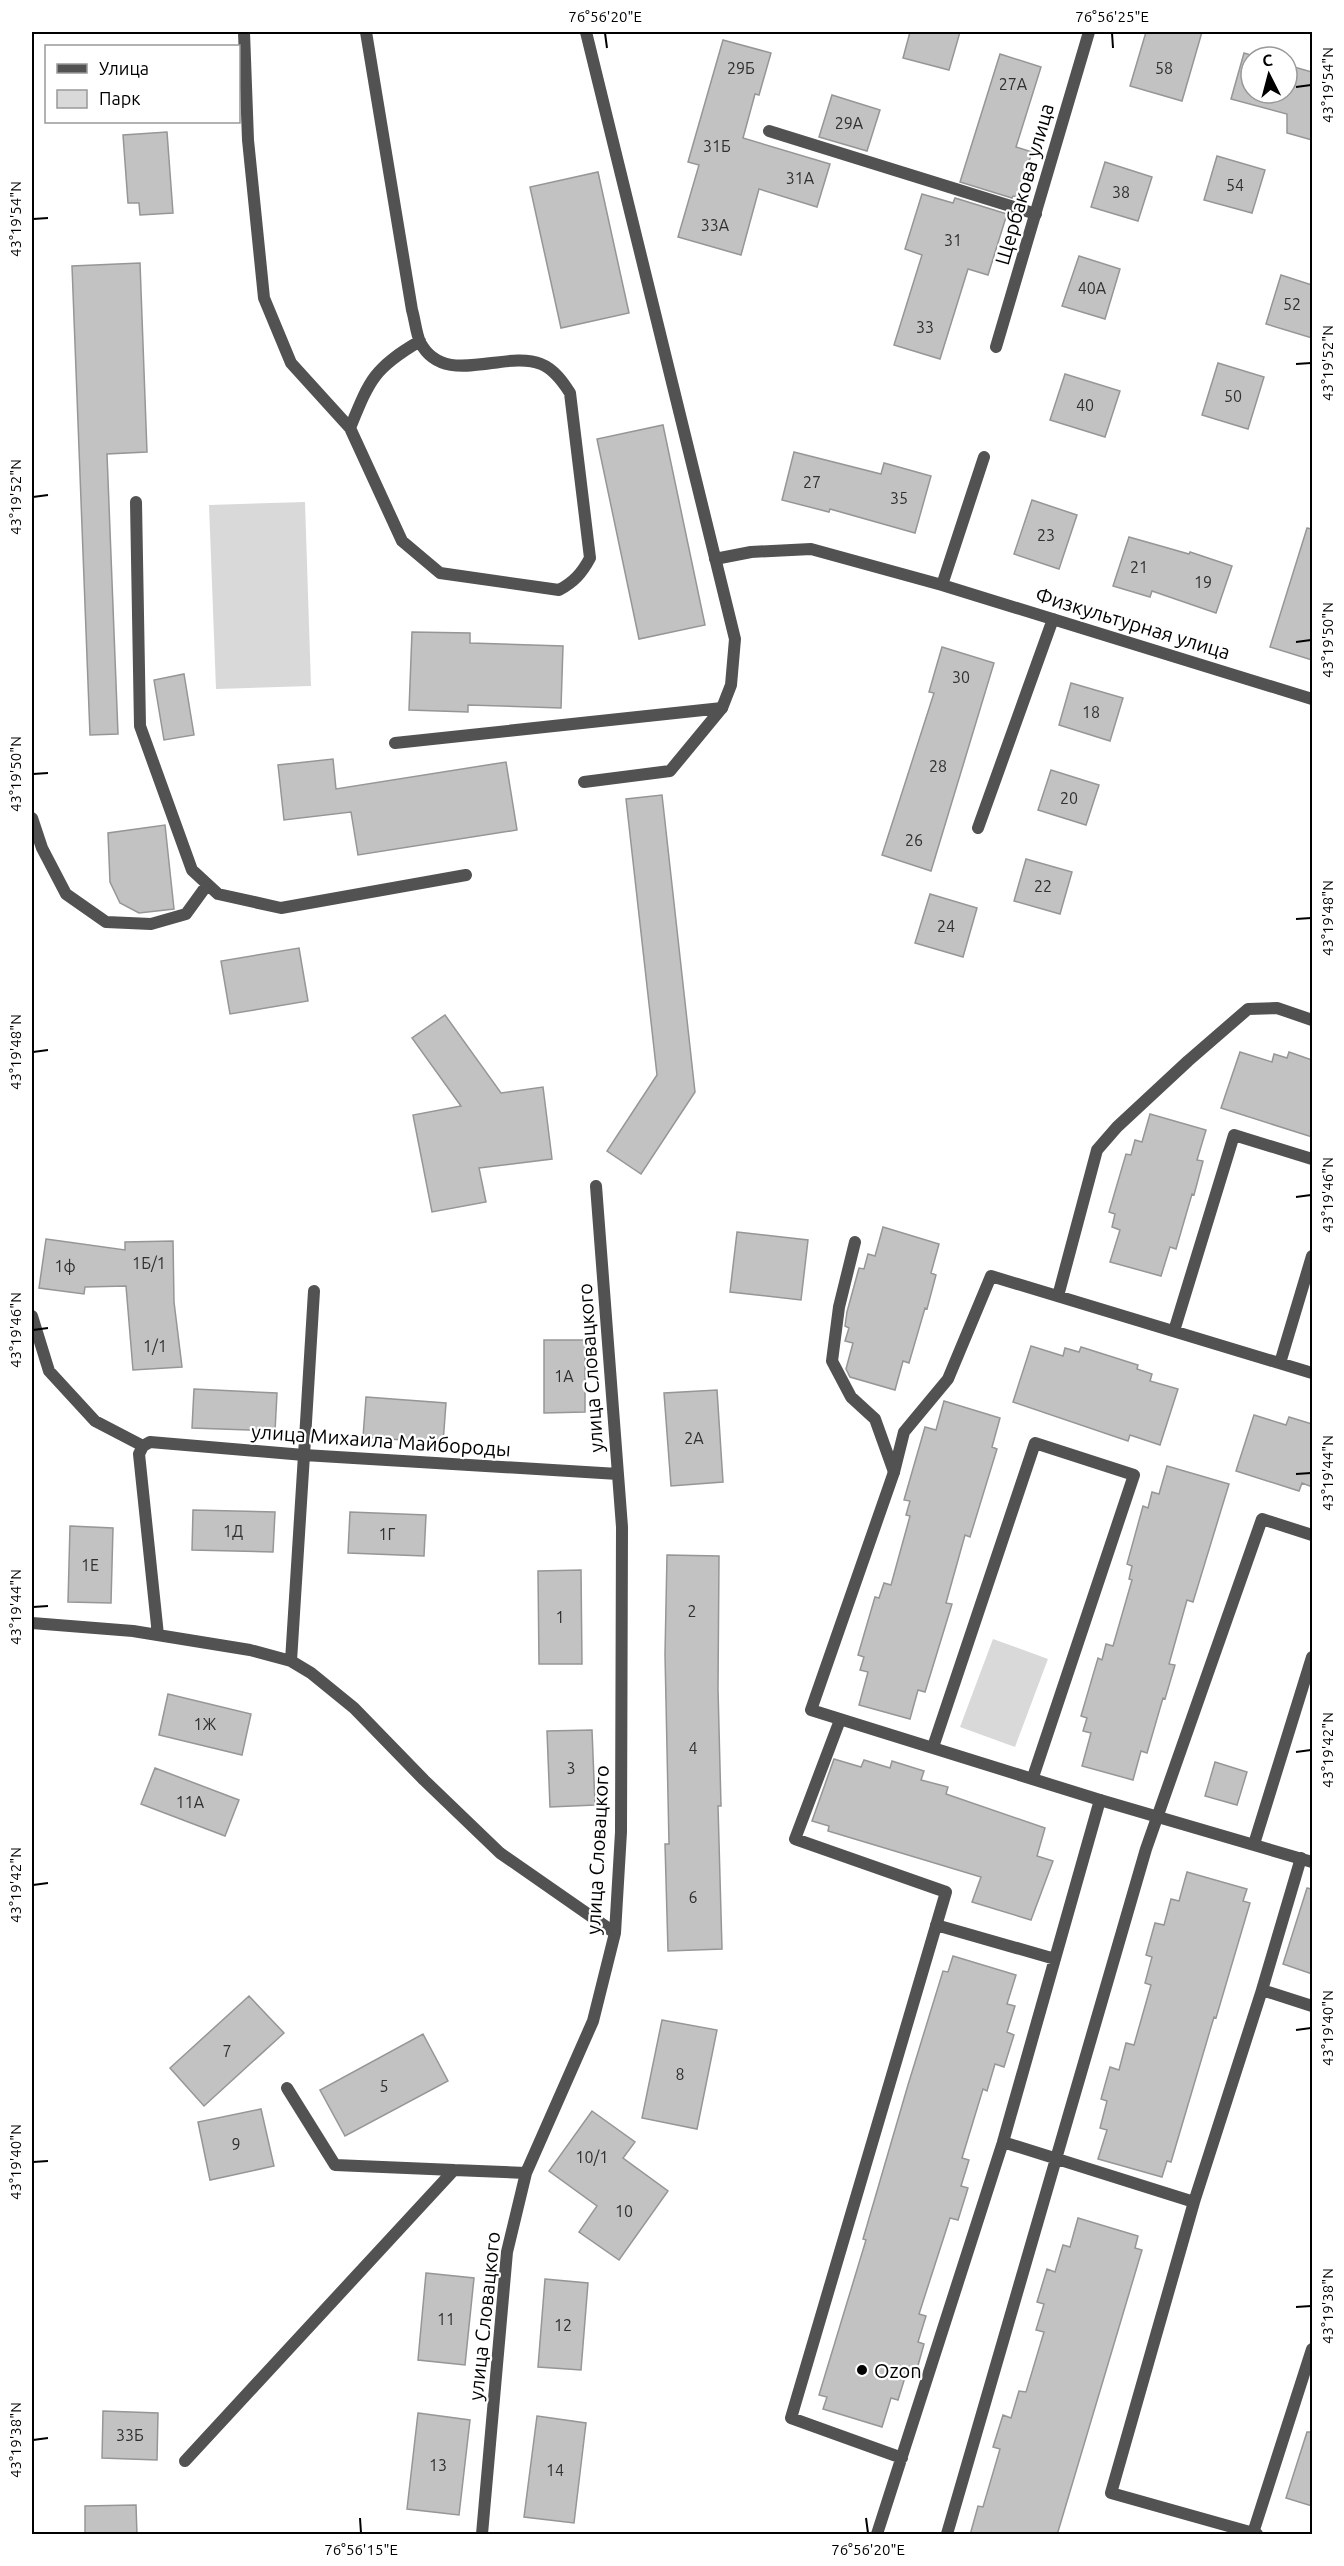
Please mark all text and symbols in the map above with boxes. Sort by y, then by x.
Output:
text: 76°56'20"E [568,8,642,25]
text: 76°56'25"E [1075,8,1149,25]
legend [45,45,240,123]
north arrow [1239,45,1299,105]
text: 43°19'54"N [1319,47,1336,123]
text: С [1261,51,1273,70]
text: Улица [99,58,149,78]
house number: 29Б [727,59,755,77]
house number: 58 [1155,59,1173,77]
house number: 27А [999,75,1028,93]
text: Парк [99,88,140,108]
street label: Щербакова улица [990,101,1058,267]
house number: 29А [835,114,864,132]
house number: 31Б [703,137,731,155]
house number: 31А [786,169,815,187]
house number: 54 [1226,176,1244,194]
text: 43°19'54"N [7,181,24,257]
house number: 38 [1112,183,1130,201]
house number: 33А [701,216,730,234]
house number: 31 [944,231,962,249]
house number: 40А [1078,279,1107,297]
house number: 52 [1283,295,1301,313]
house number: 33 [916,318,934,336]
text: 43°19'52"N [1319,325,1336,401]
house number: 50 [1224,387,1242,405]
house number: 40 [1076,396,1094,414]
text: 43°19'52"N [7,459,24,535]
house number: 27 [803,473,821,491]
house number: 35 [890,489,908,507]
house number: 23 [1037,526,1055,544]
house number: 21 [1130,558,1148,576]
house number: 19 [1194,573,1212,591]
street label: Физкультурная улица [1033,582,1233,664]
text: 43°19'50"N [1319,602,1336,678]
house number: 30 [952,668,970,686]
house number: 18 [1082,703,1100,721]
text: 43°19'50"N [7,736,24,812]
house number: 28 [929,757,947,775]
house number: 20 [1060,789,1078,807]
house number: 26 [905,831,923,849]
house number: 22 [1034,877,1052,895]
text: 43°19'48"N [1319,880,1336,956]
house number: 24 [937,917,955,935]
text: 43°19'48"N [7,1014,24,1090]
text: 43°19'46"N [1319,1157,1336,1233]
house number: 1Б/1 [132,1254,166,1272]
house number: 1ф [54,1257,76,1275]
street label: улица Словацкого [573,1283,607,1453]
text: 43°19'46"N [7,1292,24,1368]
house number: 1/1 [143,1337,167,1355]
house number: 1А [554,1367,574,1385]
street label: улица Михаила Майбороды [250,1419,512,1461]
house number: 2А [684,1429,704,1447]
text: 43°19'44"N [1319,1435,1336,1511]
house number: 1Д [223,1522,243,1540]
house number: 1Г [379,1525,396,1543]
house number: 1Е [81,1556,99,1574]
text: 43°19'44"N [7,1569,24,1645]
house number: 2 [687,1602,697,1620]
house number: 1 [555,1608,565,1626]
text: 43°19'42"N [1319,1712,1336,1788]
house number: 1Ж [194,1715,217,1733]
house number: 4 [688,1739,698,1757]
house number: 3 [566,1759,576,1777]
street label: улица Словацкого [581,1765,613,1935]
house number: 11А [176,1793,205,1811]
text: 43°19'42"N [7,1847,24,1923]
house number: 6 [688,1888,698,1906]
text: 43°19'40"N [1319,1990,1336,2066]
house number: 7 [222,2042,232,2060]
house number: 8 [675,2065,685,2083]
house number: 5 [379,2077,389,2095]
text: 43°19'40"N [7,2124,24,2200]
house number: 9 [231,2135,241,2153]
house number: 10/1 [576,2148,608,2166]
house number: 10 [615,2202,633,2220]
street label: улица Словацкого [464,2230,504,2402]
text: 43°19'38"N [1319,2268,1336,2344]
house number: 11 [437,2310,455,2328]
house number: 12 [554,2316,572,2334]
place label: Ozon [874,2359,922,2382]
marker: Ozon [855,2363,869,2377]
text: 43°19'38"N [7,2402,24,2478]
house number: 33Б [116,2426,144,2444]
house number: 13 [429,2456,447,2474]
house number: 14 [546,2461,564,2479]
text: 76°56'15"E [324,2541,398,2558]
text: 76°56'20"E [831,2541,905,2558]

